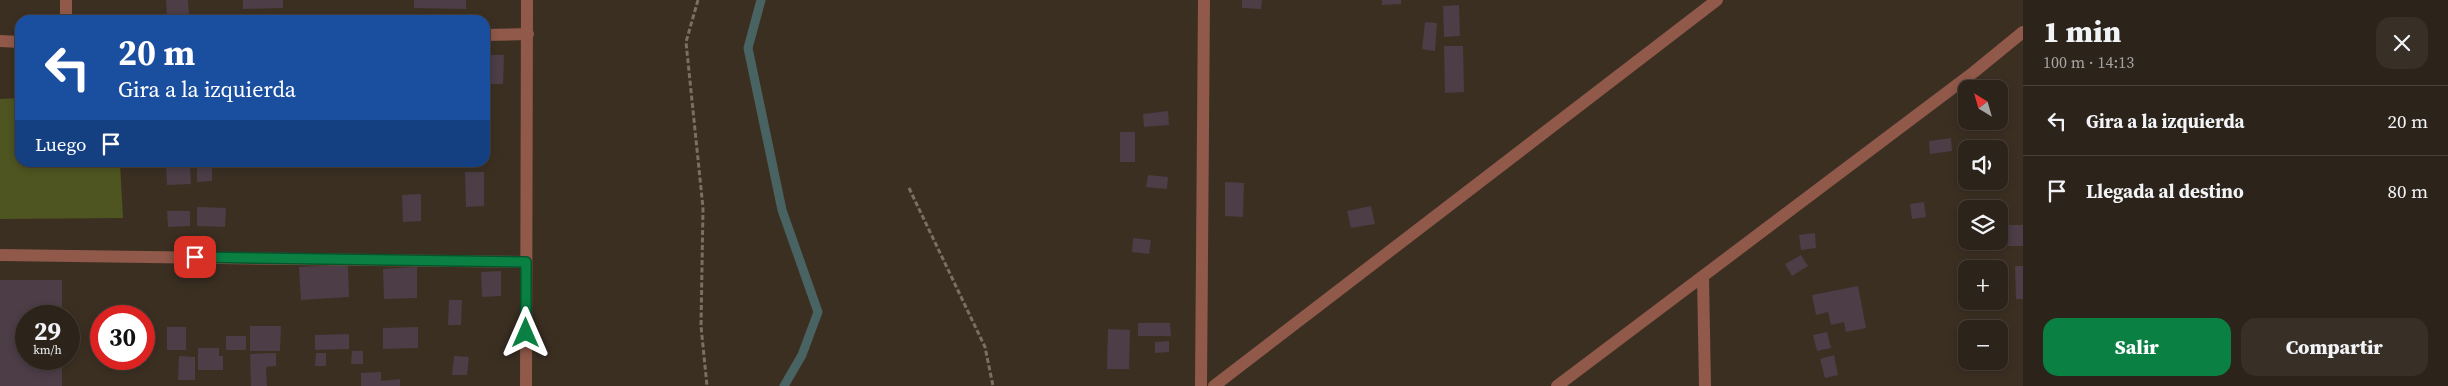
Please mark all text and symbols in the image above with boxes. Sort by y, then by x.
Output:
text: 1 min [2043,11,2121,52]
button: close [2376,17,2428,69]
text: 20 m [118,29,195,77]
icon: left [35,35,100,100]
text: 100 m · 14:13 [2043,51,2134,73]
text: Gira a la izquierda [118,74,296,104]
north arrow [1958,80,2008,130]
map controls [1958,80,2008,370]
icon: left [2043,107,2071,135]
text: Gira a la izquierda [2086,108,2245,134]
text: 20 m [2387,108,2428,134]
icon: arrive [97,130,125,158]
text: Luego [35,131,87,157]
button: sound [1958,140,2008,190]
icon: arrive [2043,177,2071,205]
text: Llegada al destino [2086,178,2244,204]
text: 80 m [2387,178,2428,204]
button: layers [1958,200,2008,250]
pin [174,236,216,278]
icon: arrive [181,243,209,271]
button: + [1958,260,2008,310]
speed limit sign: 30 [90,305,155,370]
position arrow [499,306,551,358]
text: 29 [34,314,61,348]
button: Salir [2043,318,2231,376]
button: Compartir [2241,318,2428,376]
button: − [1958,320,2008,370]
text: km/h [33,342,62,358]

